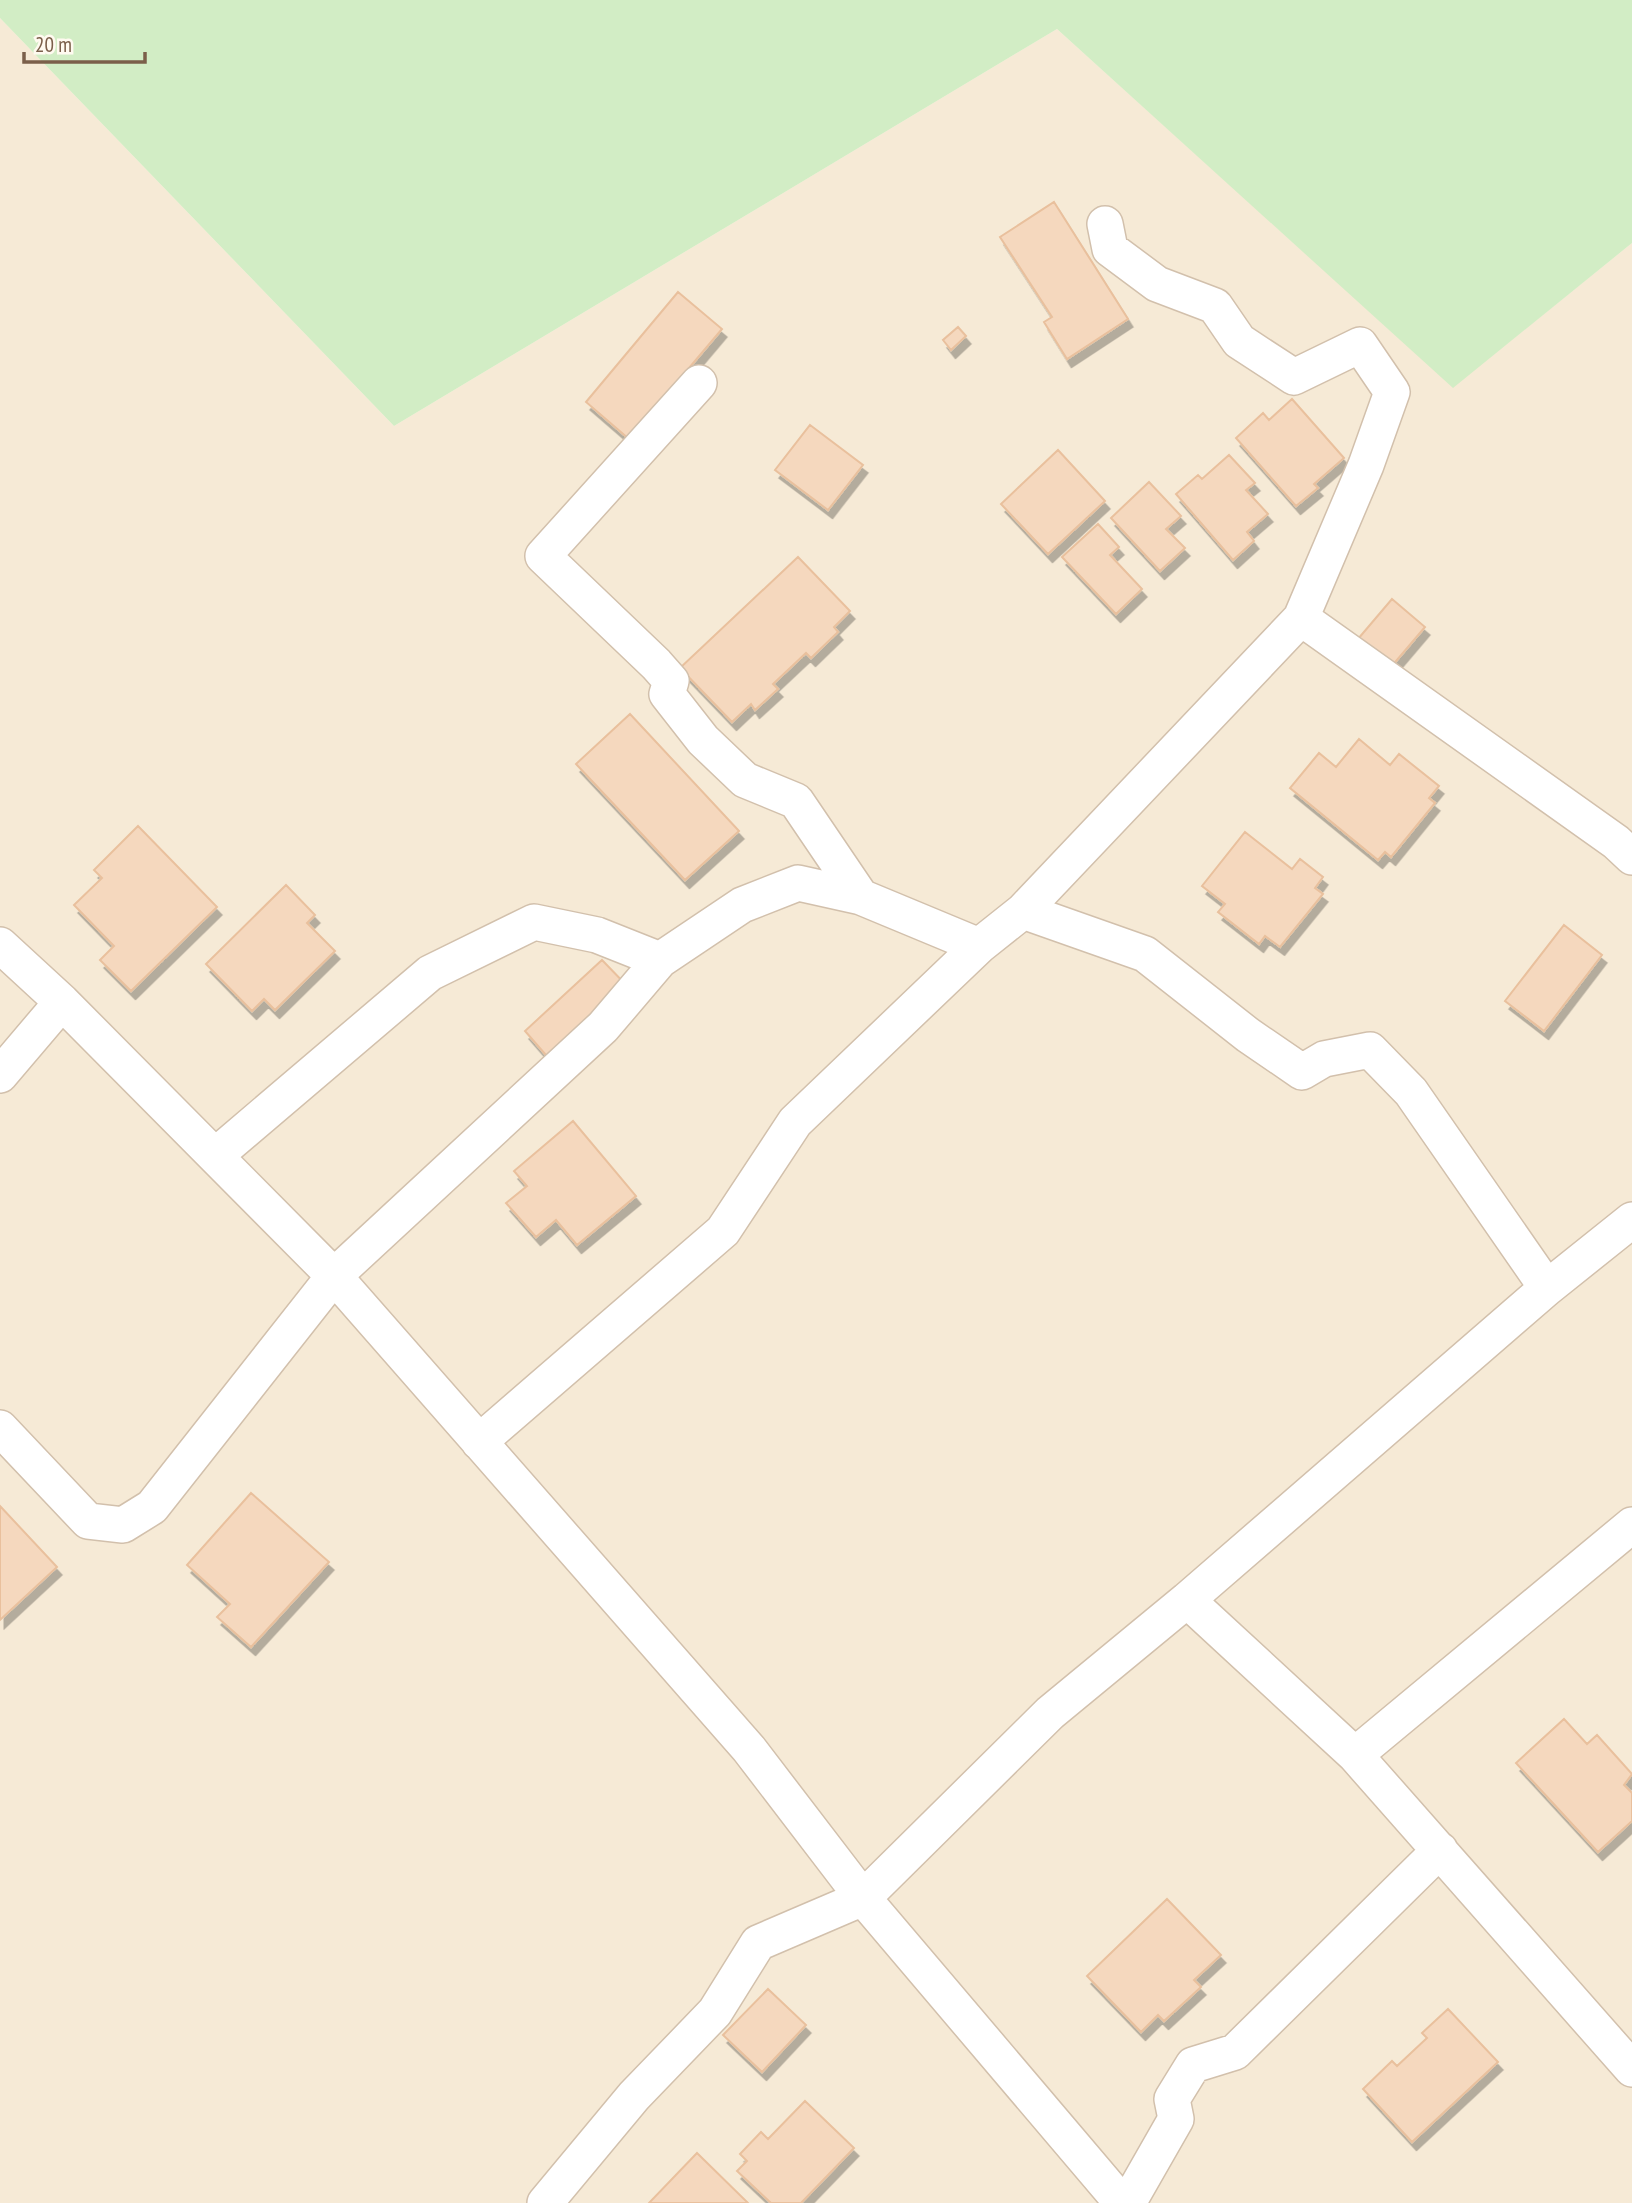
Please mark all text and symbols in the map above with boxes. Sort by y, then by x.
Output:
scale bar [24,21,145,65]
text: 20 m [35,31,72,58]

